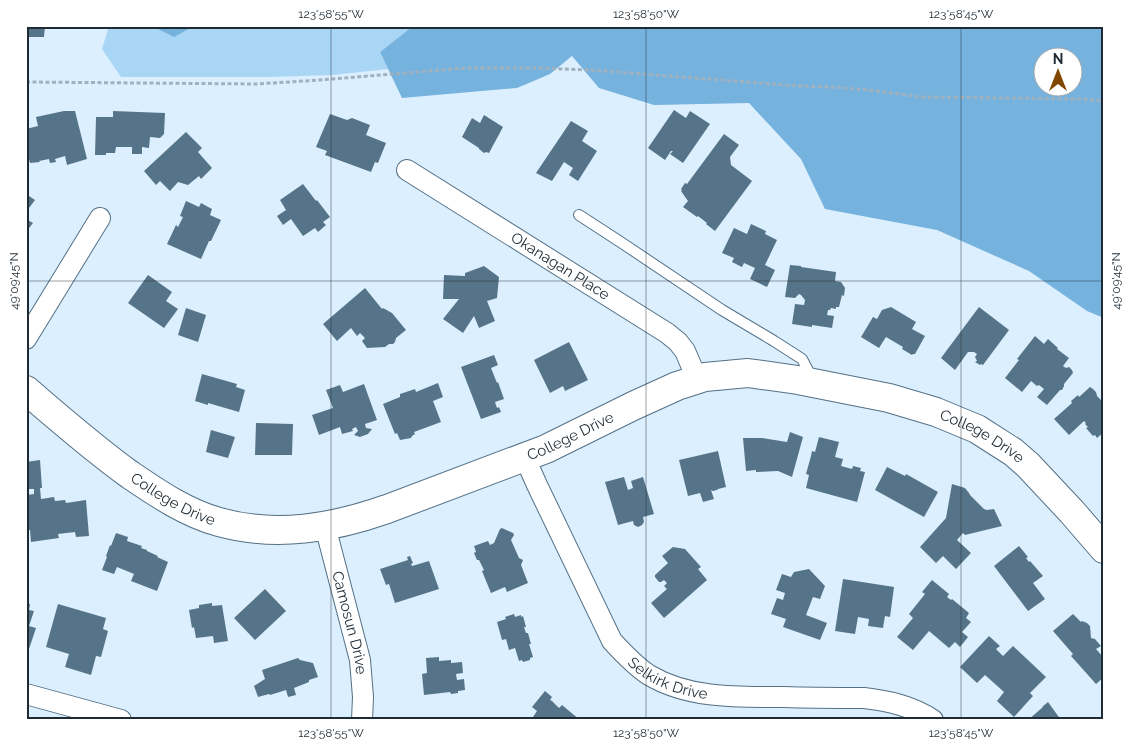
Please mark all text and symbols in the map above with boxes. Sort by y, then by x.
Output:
text: 123°58'55"W [298,7,364,21]
text: 123°58'50"W [613,7,680,21]
text: 123°58'45"W [929,7,994,21]
north arrow [1032,48,1082,98]
text: N [1053,51,1063,67]
street label: Okanagan Place [508,229,613,304]
text: 49°09'45"N [7,252,21,310]
text: 49°09'45"N [1109,252,1123,310]
street label: College Drive [937,406,1028,467]
street label: College Drive [525,408,617,464]
street label: College Drive [127,469,218,529]
street label: Camosun Drive [328,569,370,675]
street label: Selkirk Drive [624,653,709,703]
text: 123°58'55"W [298,726,364,740]
text: 123°58'50"W [613,726,680,740]
text: 123°58'45"W [929,726,994,740]

